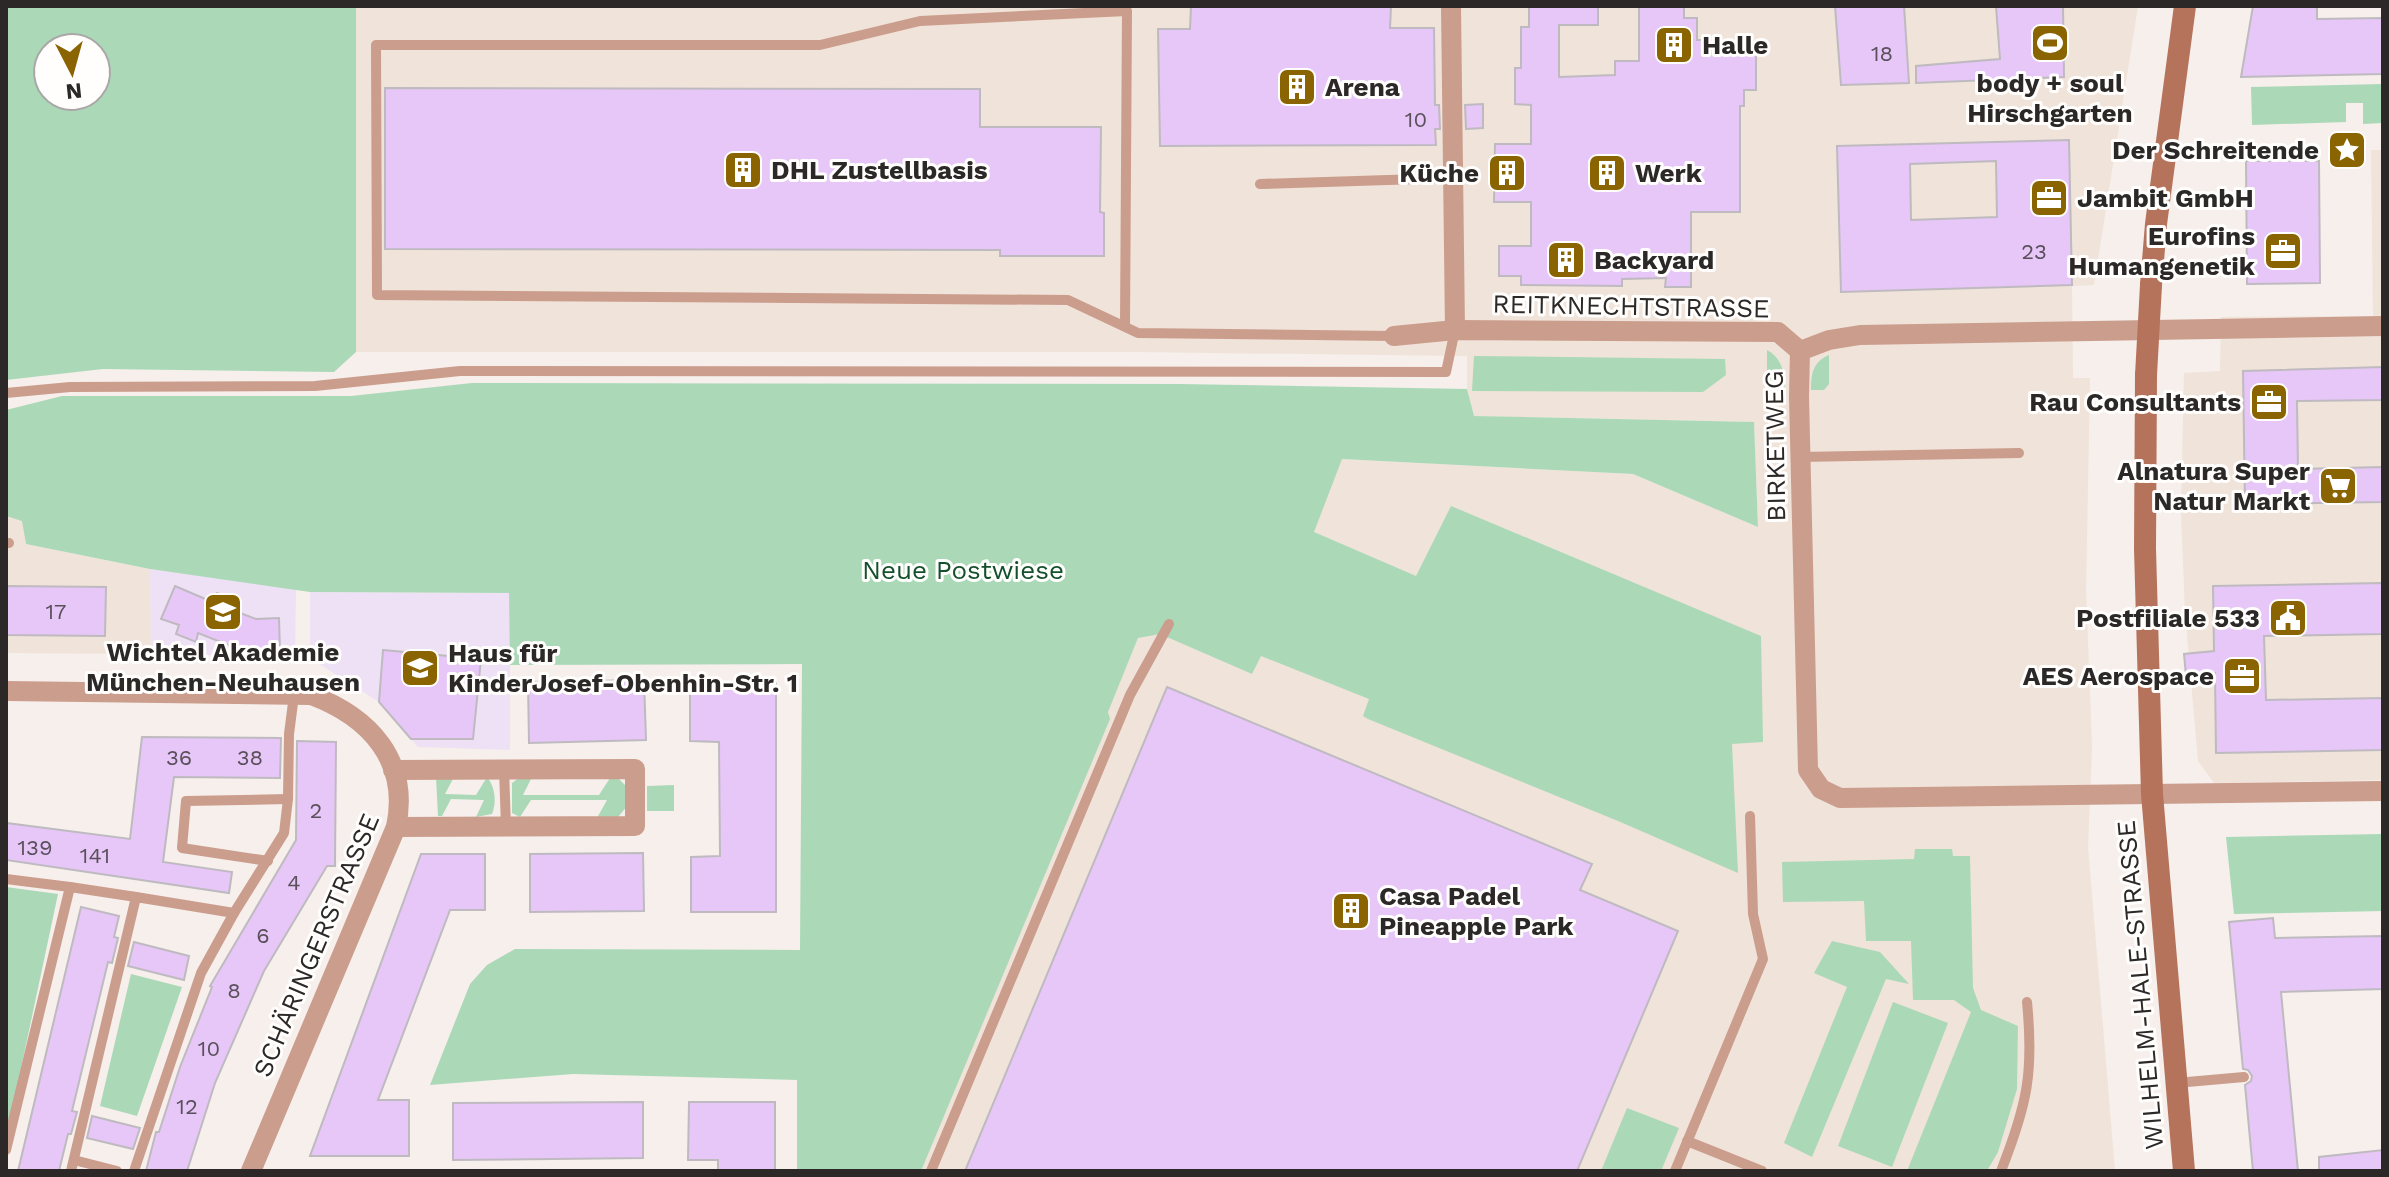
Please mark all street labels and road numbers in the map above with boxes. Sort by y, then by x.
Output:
street label: REITKNECHTSTRASSE [1492,289,1770,323]
street label: BIRKETWEG [1759,370,1791,522]
street label: SCHÄRINGERSTRASSE [247,809,385,1081]
street label: WILHELM-HALE-STRASSE [2111,819,2169,1151]

